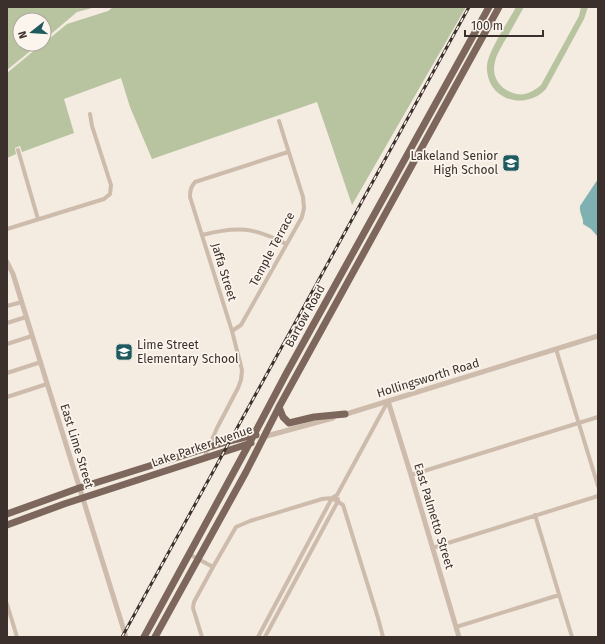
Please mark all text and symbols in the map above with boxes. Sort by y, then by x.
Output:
north arrow [12,12,52,52]
scale bar [465,12,543,38]
text: 100 m [471,19,503,33]
text: N [16,29,30,40]
place label: Lakeland Senior High School [411,149,498,177]
school or university icon: Lakeland Senior High School [501,153,521,173]
street label: Temple Terrace [247,209,297,289]
street label: Jaffa Street [209,241,240,303]
street label: Bartow Road [282,282,328,350]
place label: Lime Street Elementary School [137,338,239,366]
school or university icon: Lime Street Elementary School [114,342,134,362]
street label: Hollingsworth Road [375,356,481,400]
street label: East Lime Street [57,402,97,491]
street label: Lake Parker Avenue [150,422,254,470]
street label: East Palmetto Street [411,461,457,571]

